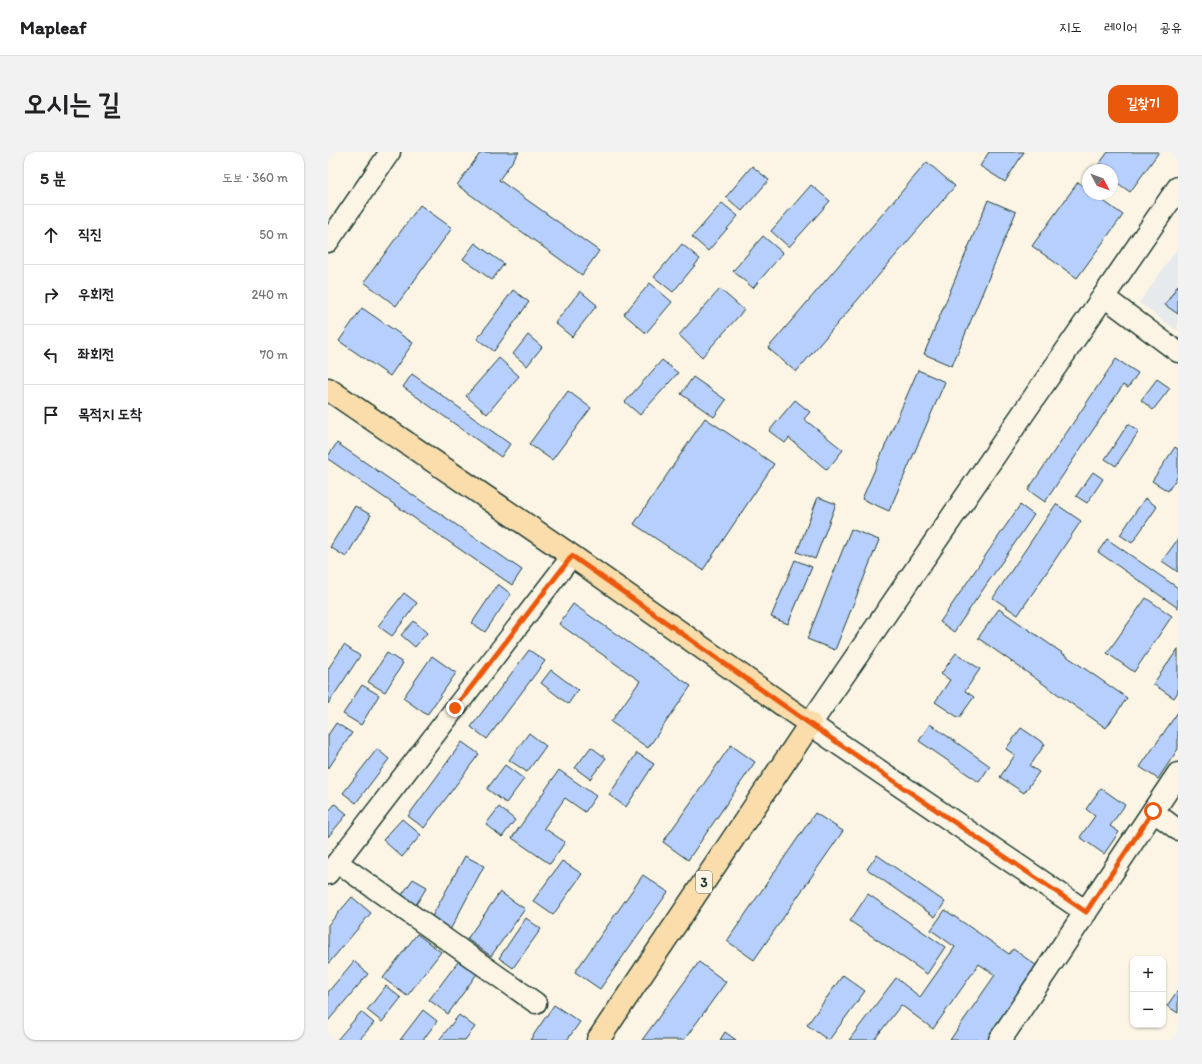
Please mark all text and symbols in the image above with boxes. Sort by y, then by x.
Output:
text: Mapleaf [20,16,86,39]
text: 지도 [1059,19,1082,36]
text: 레이어 [1104,19,1137,36]
text: 공유 [1159,19,1182,36]
button: 길찾기 [1108,85,1178,123]
text: 오시는 길 [24,86,120,120]
north arrow [1082,164,1118,200]
text: 5 분 [40,168,66,188]
text: 도보 · 360 m [222,170,288,185]
icon: ahead [40,224,62,246]
text: 직진 [78,225,102,243]
text: 50 m [259,227,288,242]
icon: right [40,284,62,306]
text: 우회전 [78,285,114,303]
text: 240 m [251,287,288,302]
icon: left [40,344,62,366]
text: 좌회전 [78,345,114,363]
text: 70 m [260,347,288,362]
icon: arrive [40,404,62,426]
text: 목적지 도착 [78,405,142,423]
route end [446,699,464,717]
route start [1144,802,1162,820]
road number: 3 [696,871,712,893]
map controls [1130,956,1166,1028]
button: + [1130,956,1166,992]
button: − [1130,992,1166,1028]

